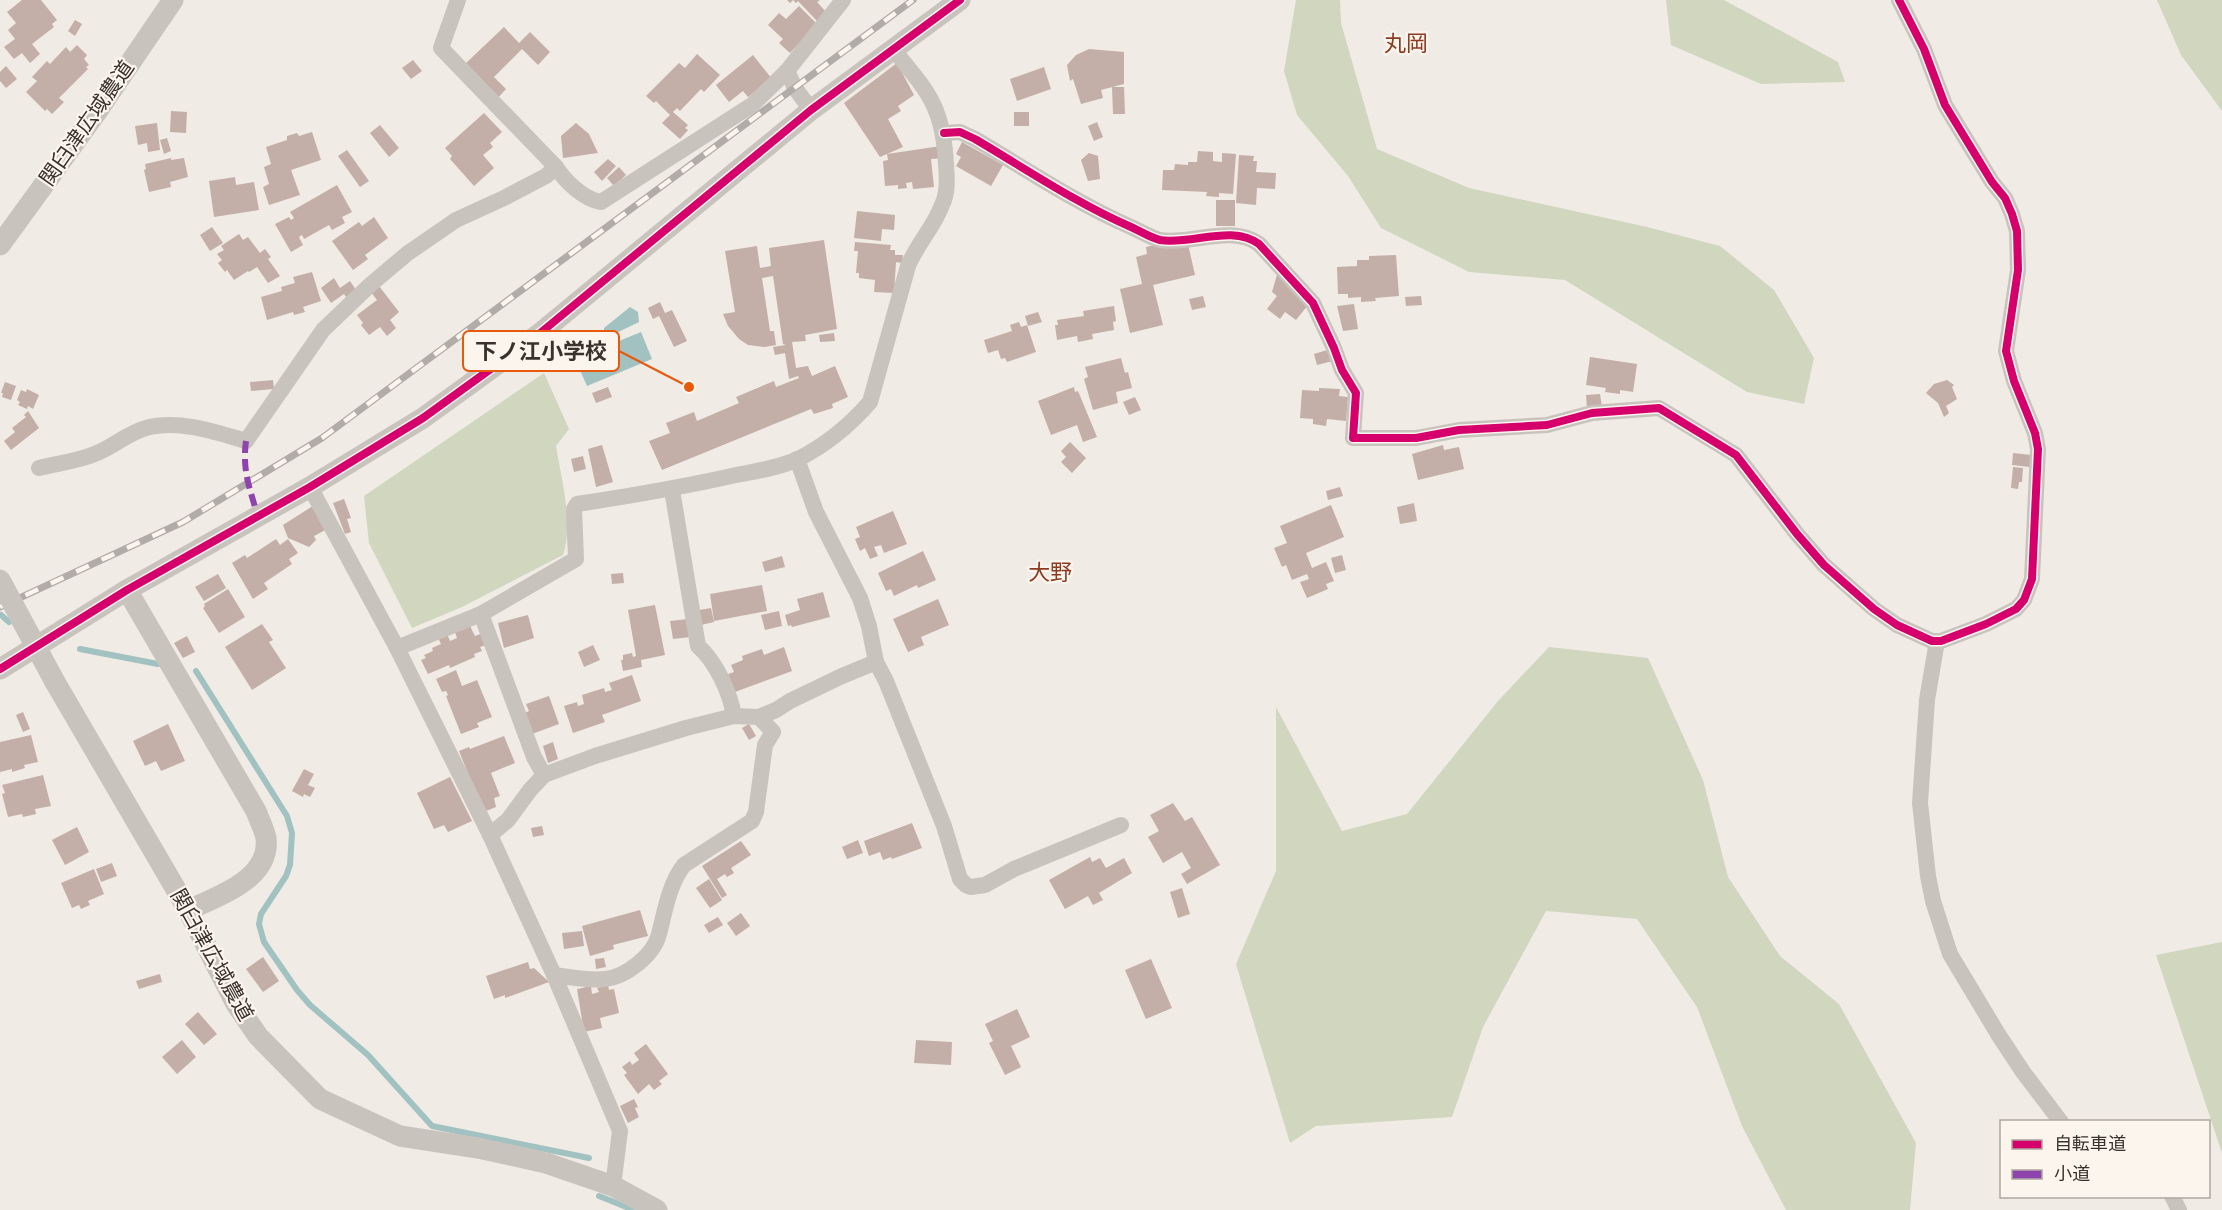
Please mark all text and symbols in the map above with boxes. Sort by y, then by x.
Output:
district label: 丸岡 [1384,31,1428,56]
street label: 関臼津広域農道 [35,56,138,190]
callout: 下ノ江小学校 [463,331,619,371]
text: 下ノ江小学校 [475,339,607,364]
district label: 大野 [1028,560,1072,585]
street label: 関臼津広域農道 [167,885,258,1025]
legend [2000,1120,2210,1198]
text: 自転車道 [2054,1134,2126,1154]
text: 小道 [2054,1164,2090,1184]

